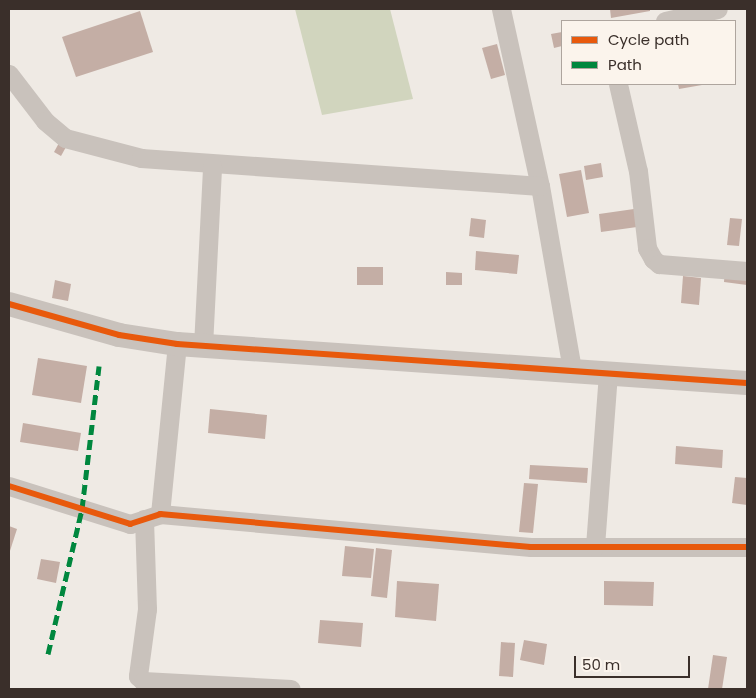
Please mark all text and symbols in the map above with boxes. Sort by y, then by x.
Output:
legend [561,20,736,85]
text: Cycle path [608,29,689,50]
text: Path [608,54,642,75]
scale bar [576,646,692,678]
text: 50 m [582,654,620,675]

